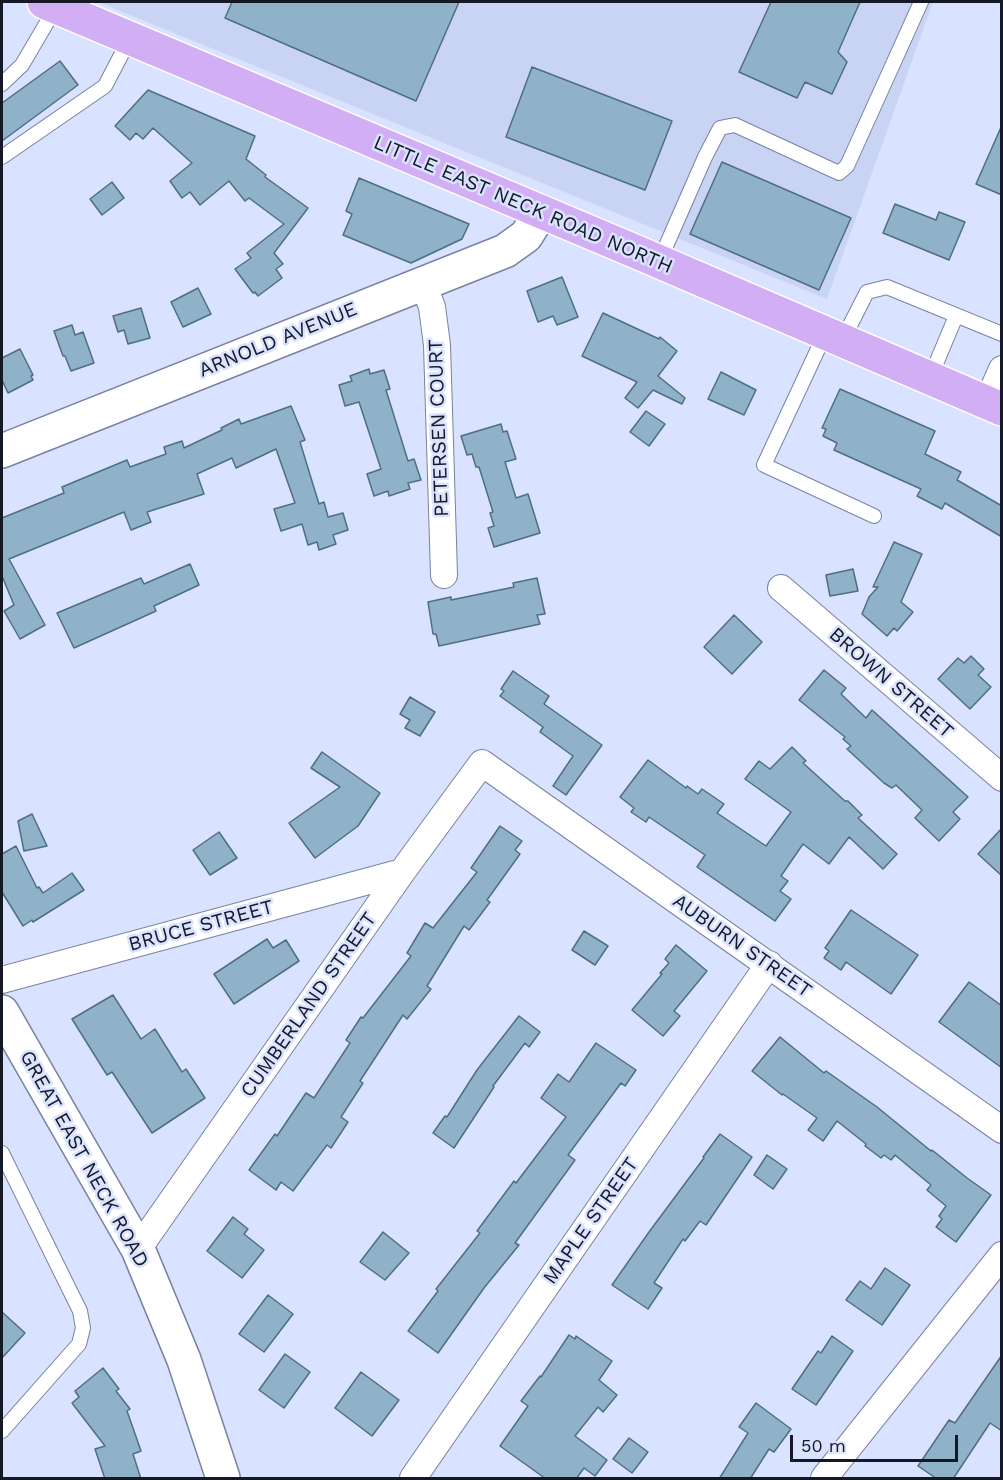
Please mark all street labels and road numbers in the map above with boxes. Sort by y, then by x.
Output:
street label: LITTLE EAST NECK ROAD NORTH [370,131,676,279]
street label: ARNOLD AVENUE [195,297,361,383]
street label: PETERSEN COURT [424,339,454,517]
street label: BROWN STREET [824,622,958,744]
street label: AUBURN STREET [668,889,816,1003]
street label: BRUCE STREET [126,895,276,957]
street label: CUMBERLAND STREET [236,908,382,1102]
street label: GREAT EAST NECK ROAD [14,1047,154,1271]
street label: MAPLE STREET [538,1153,644,1289]

